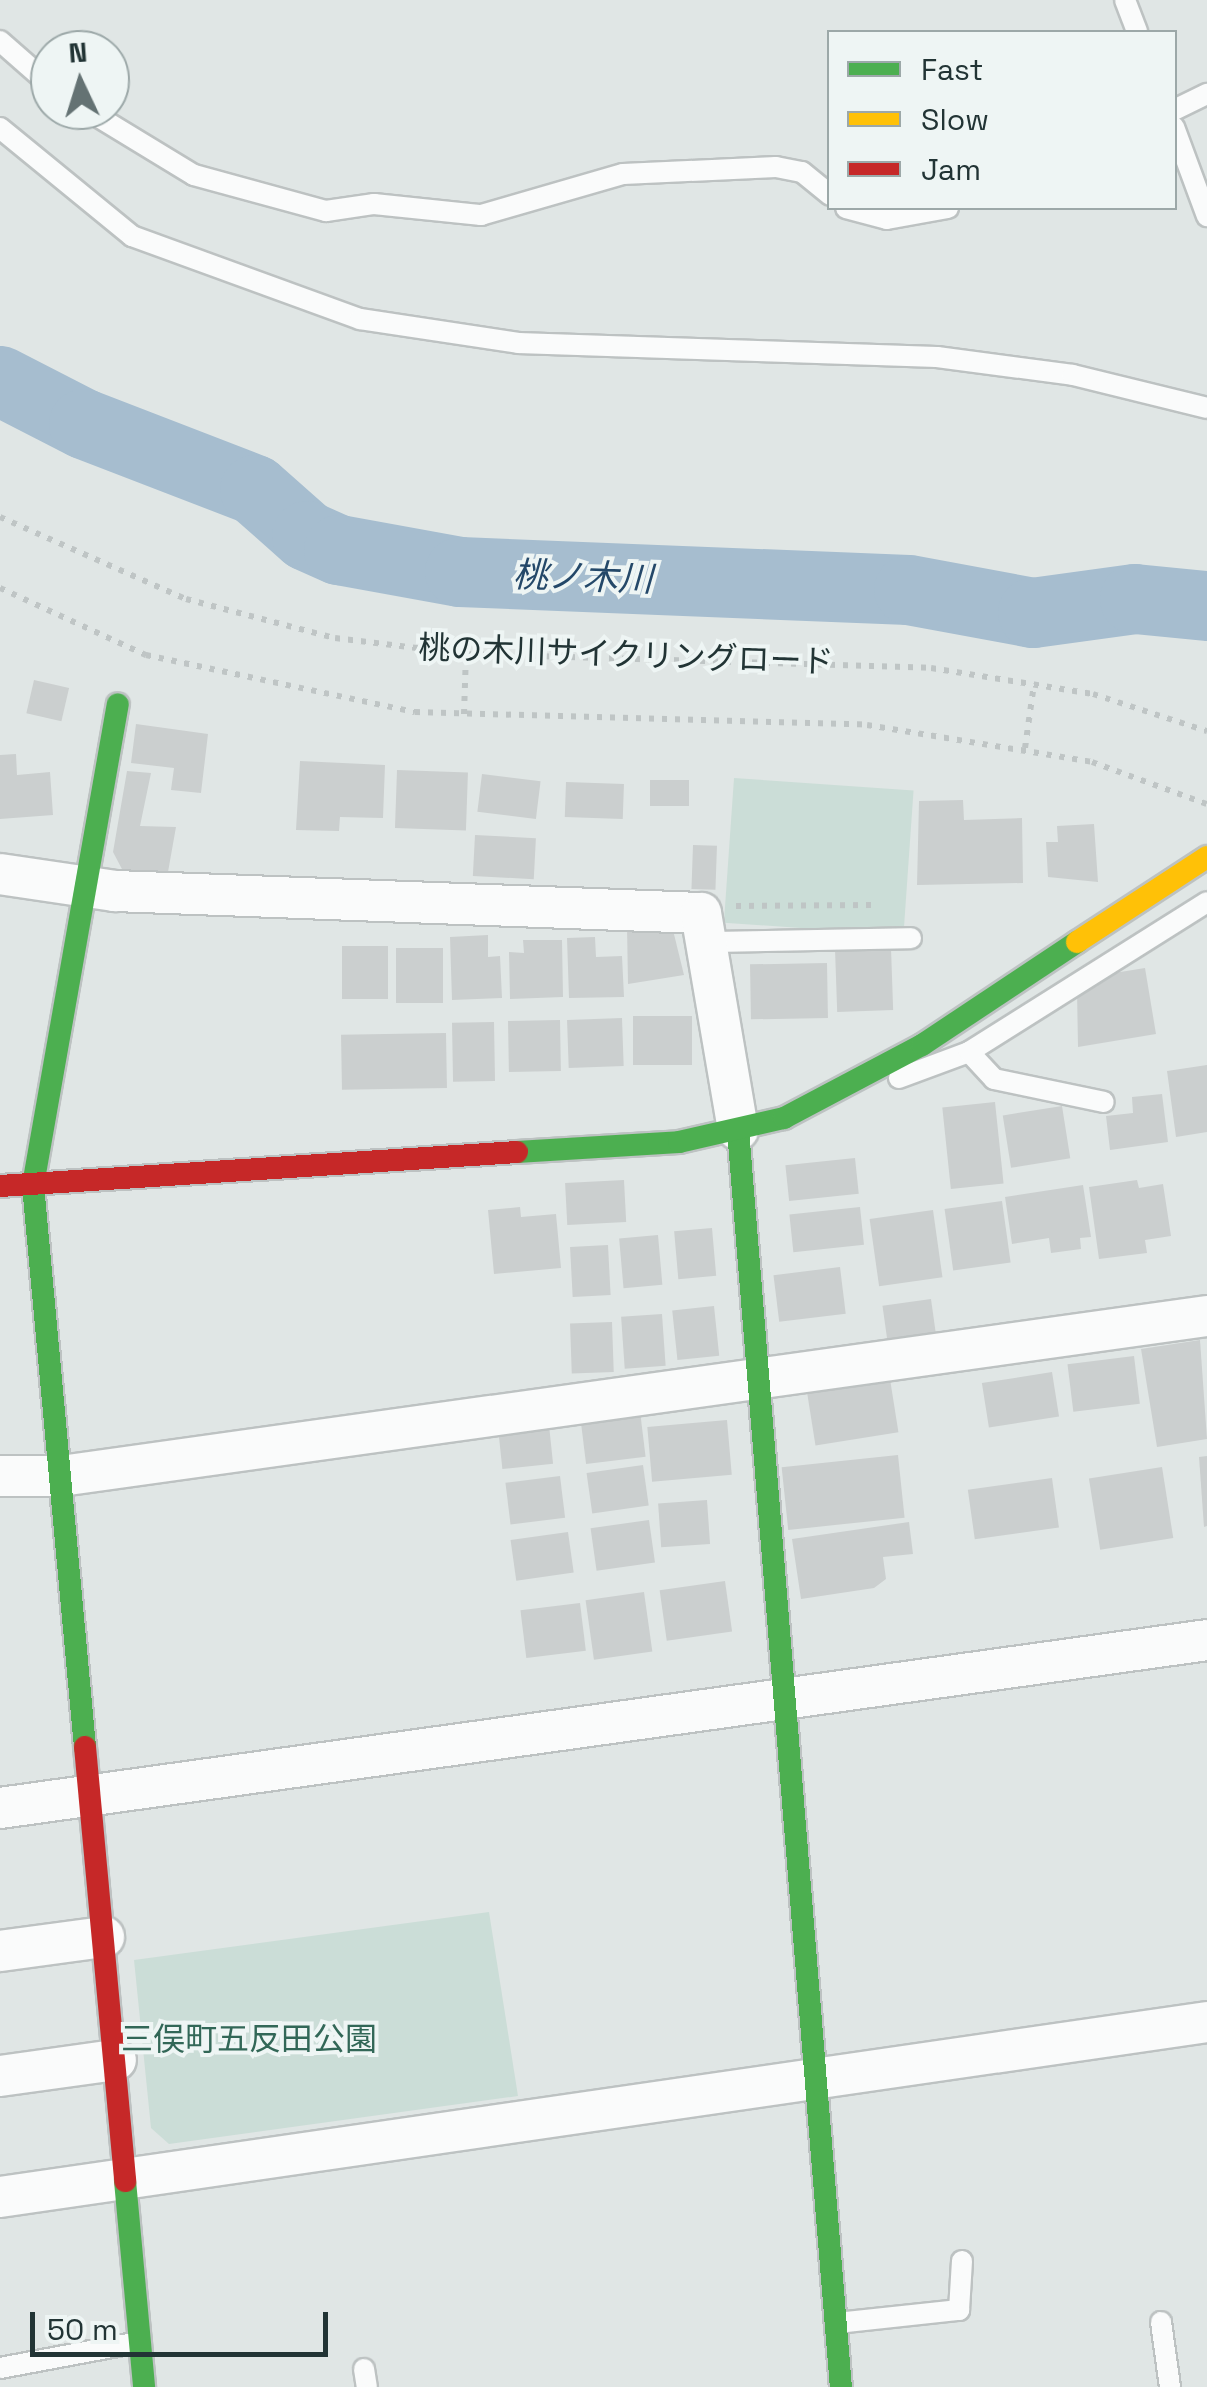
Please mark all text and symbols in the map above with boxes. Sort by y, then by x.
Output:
north arrow [30,30,130,130]
legend [827,30,1177,210]
text: N [67,33,89,71]
text: Fast [921,50,983,89]
text: Slow [921,100,989,139]
text: Jam [921,150,981,189]
water label: 桃ノ木川 [512,554,654,600]
street label: 桃の木川サイクリングロード [417,629,835,681]
park label: 三俣町五反田公園 [121,2020,377,2058]
scale bar [35,2292,332,2354]
text: 50 m [47,2310,118,2349]

